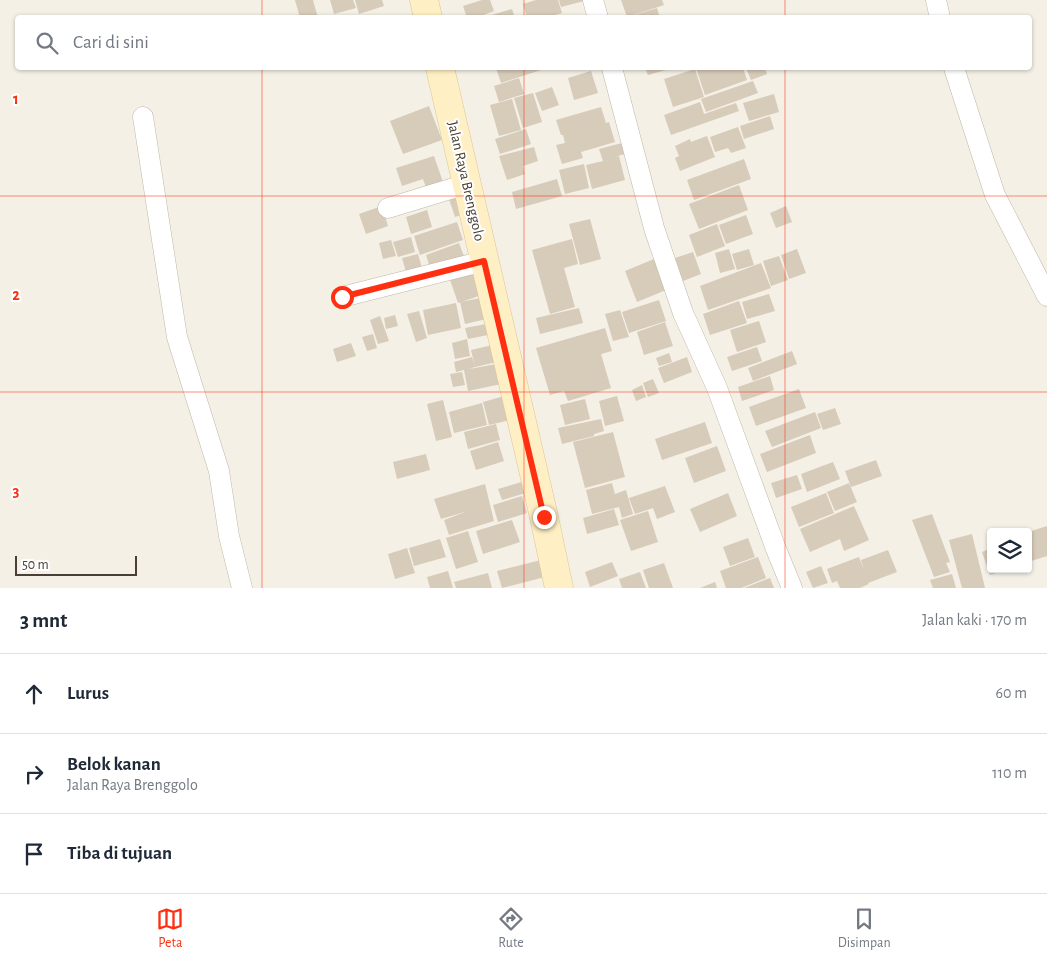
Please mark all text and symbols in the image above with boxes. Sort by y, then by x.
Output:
search box [15,15,1032,70]
icon: search [33,29,61,57]
text: Cari di sini [73,33,149,52]
text: 1 [13,91,19,107]
street label: Jalan Raya Brenggolo [445,120,487,242]
route start [331,286,354,309]
text: 2 [12,287,20,303]
text: 3 [13,483,20,499]
route end [533,506,556,529]
map controls [987,528,1032,573]
button: layers [987,528,1032,573]
scale bar [15,553,138,576]
text: 50 m [22,558,49,572]
text: 3 mnt [20,610,67,631]
text: Jalan kaki · 170 m [922,612,1027,628]
icon: ahead [20,680,48,708]
text: Lurus [67,684,109,703]
text: 60 m [996,685,1027,701]
text: Belok kanan [67,755,161,774]
icon: right [20,760,48,788]
text: 110 m [992,765,1027,781]
text: Jalan Raya Brenggolo [67,777,198,793]
icon: arrive [20,840,48,868]
text: Tiba di tujuan [67,844,172,863]
tab: Peta [156,905,184,952]
tab: Rute [497,905,525,952]
tab: Disimpan [838,905,891,952]

